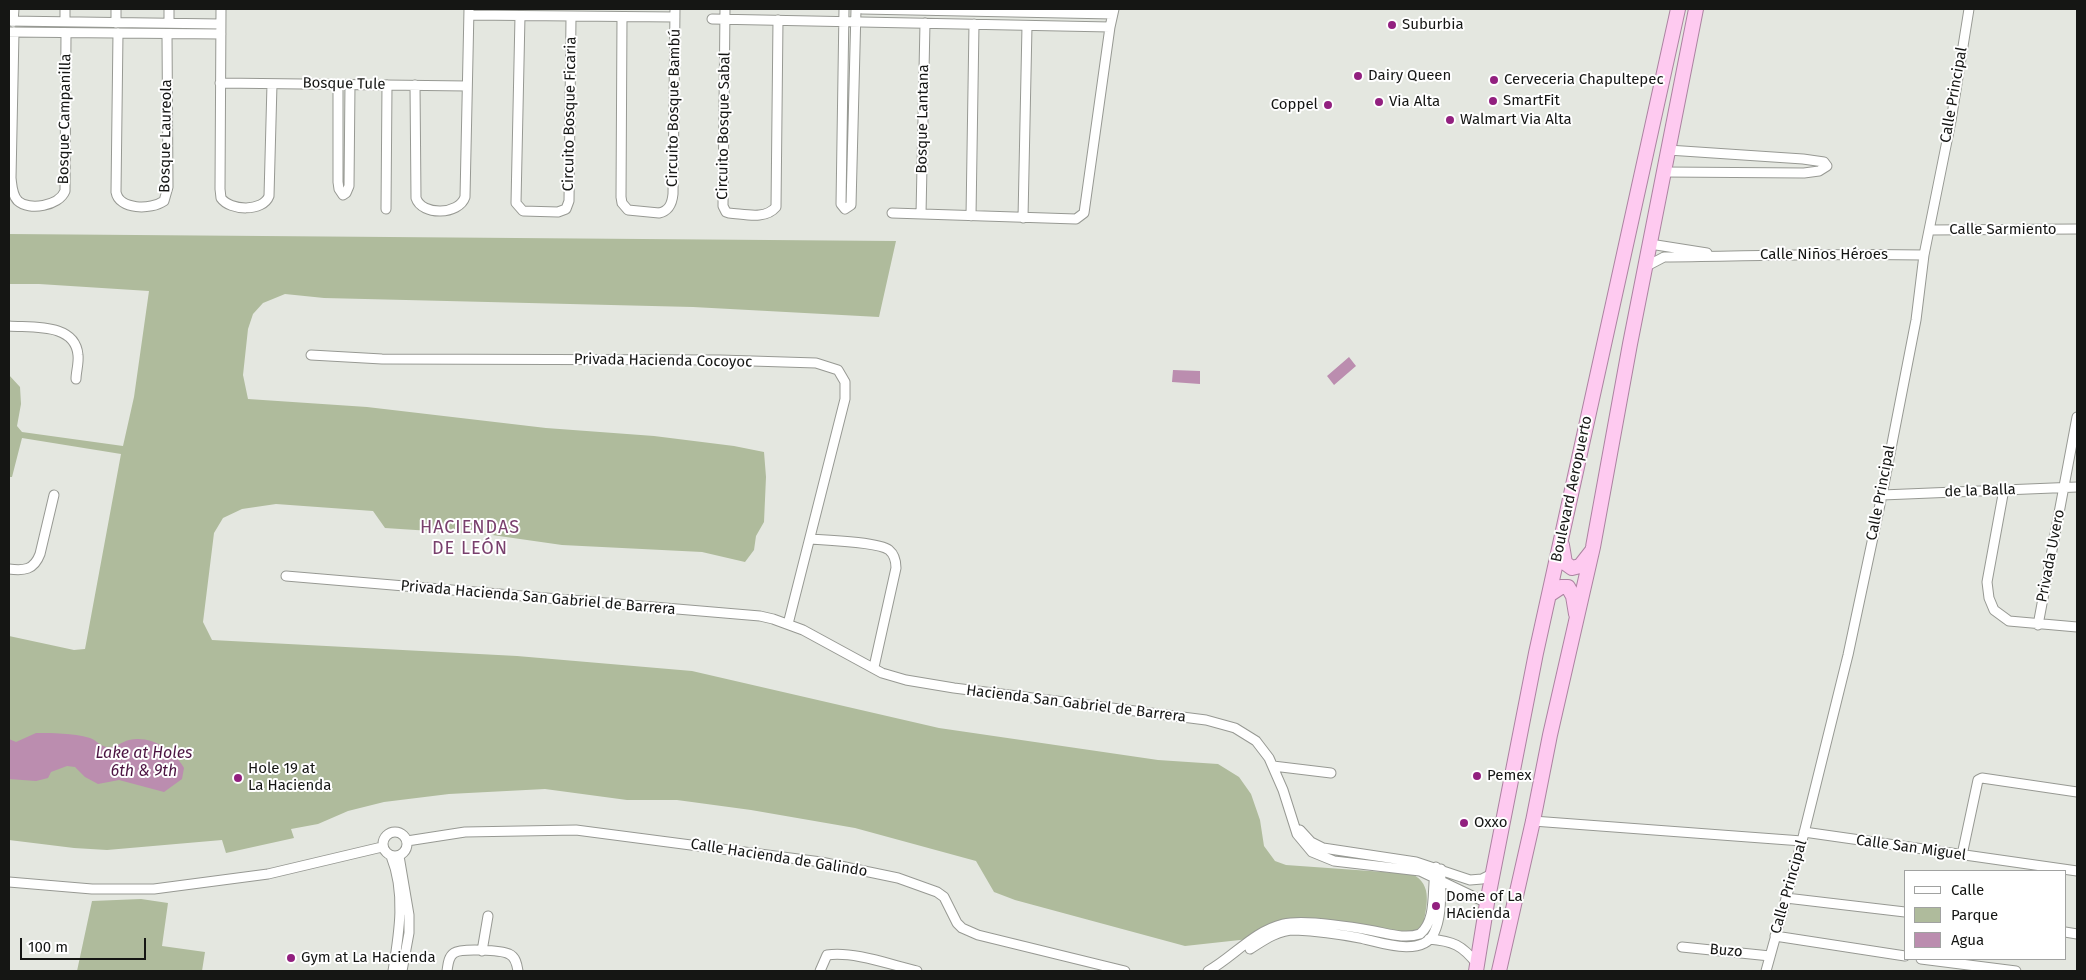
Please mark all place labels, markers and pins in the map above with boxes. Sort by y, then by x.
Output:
place label: Suburbia [1402,16,1464,34]
marker: Suburbia [1386,19,1398,31]
place label: Dairy Queen [1368,67,1451,85]
marker: Dairy Queen [1352,70,1364,82]
place label: Cerveceria Chapultepec [1504,71,1664,89]
marker: Cerveceria Chapultepec [1488,74,1500,86]
place label: SmartFit [1503,92,1560,110]
place label: Via Alta [1389,93,1440,111]
marker: SmartFit [1487,95,1499,107]
place label: Coppel [1271,96,1318,114]
marker: Via Alta [1373,96,1385,108]
marker: Coppel [1322,99,1334,111]
place label: Walmart Via Alta [1460,111,1572,129]
marker: Walmart Via Alta [1444,114,1456,126]
place label: Hole 19 at La Hacienda [248,760,331,795]
place label: Pemex [1487,767,1532,785]
marker: Pemex [1471,770,1483,782]
marker: Hole 19 at La Hacienda [232,772,244,784]
place label: Oxxo [1474,814,1507,832]
marker: Oxxo [1458,817,1470,829]
place label: Dome of La HAcienda [1446,888,1523,923]
marker: Dome of La HAcienda [1430,900,1442,912]
place label: Gym at La Hacienda [301,949,436,967]
marker: Gym at La Hacienda [285,952,297,964]

